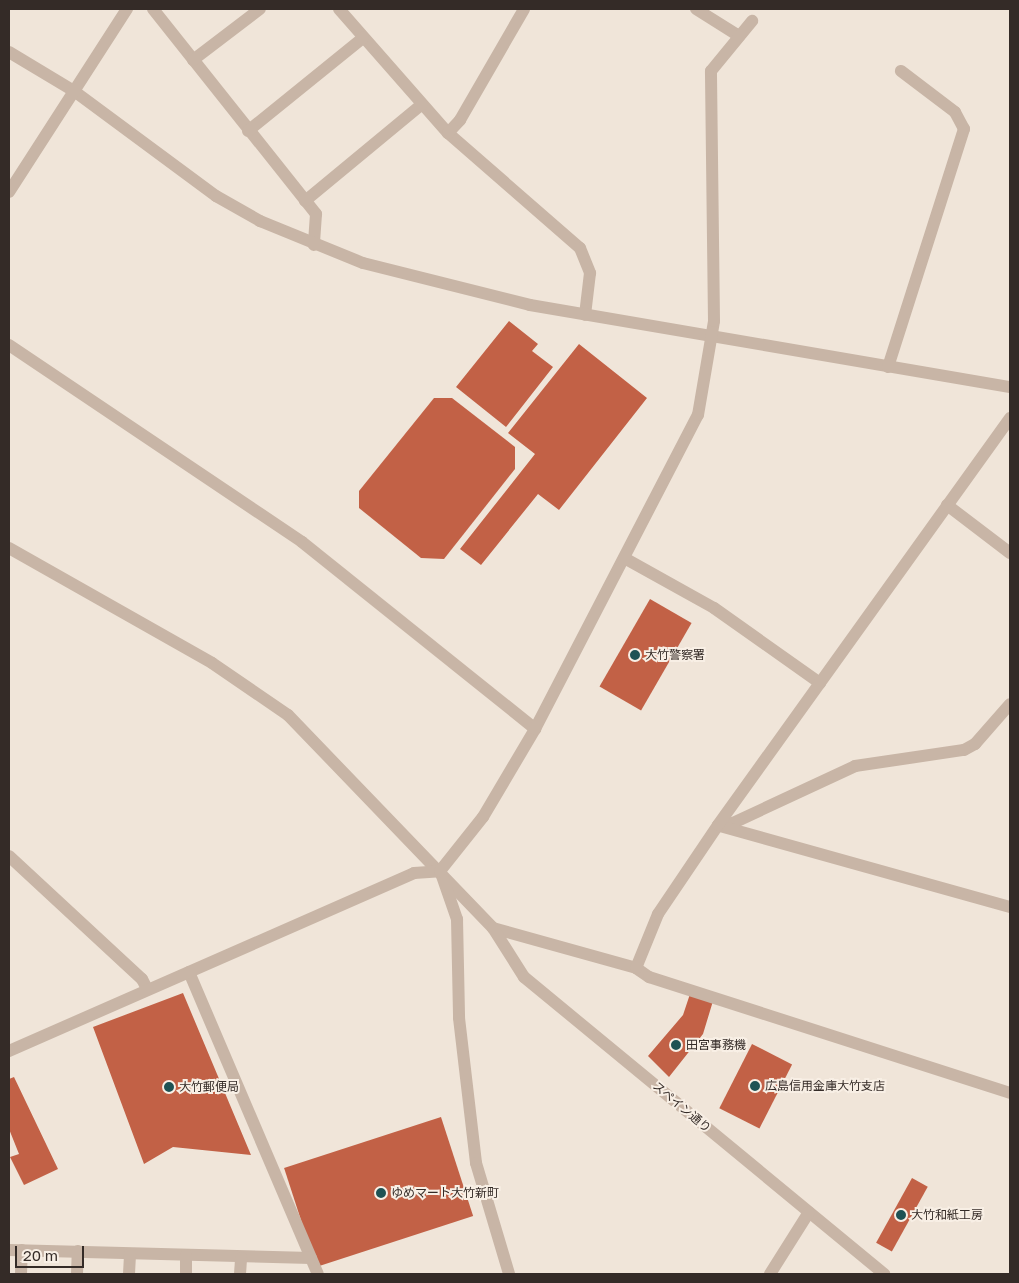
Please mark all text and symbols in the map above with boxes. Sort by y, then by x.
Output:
place label: 大竹警察署 [645,648,705,662]
marker: 大竹警察署 [629,649,641,661]
place label: 田宮事務機 [686,1038,746,1052]
marker: 田宮事務機 [670,1039,682,1051]
street label: スペイン通り [650,1078,714,1136]
place label: 広島信用金庫大竹支店 [765,1079,885,1093]
place label: 大竹郵便局 [179,1080,239,1094]
marker: 広島信用金庫大竹支店 [749,1080,761,1092]
marker: 大竹郵便局 [163,1081,175,1093]
place label: ゆめマート大竹新町 [391,1186,499,1200]
marker: ゆめマート大竹新町 [375,1187,387,1199]
place label: 大竹和紙工房 [911,1208,983,1222]
marker: 大竹和紙工房 [895,1209,907,1221]
scale bar [18,1236,86,1268]
text: 20 m [23,1246,58,1264]

